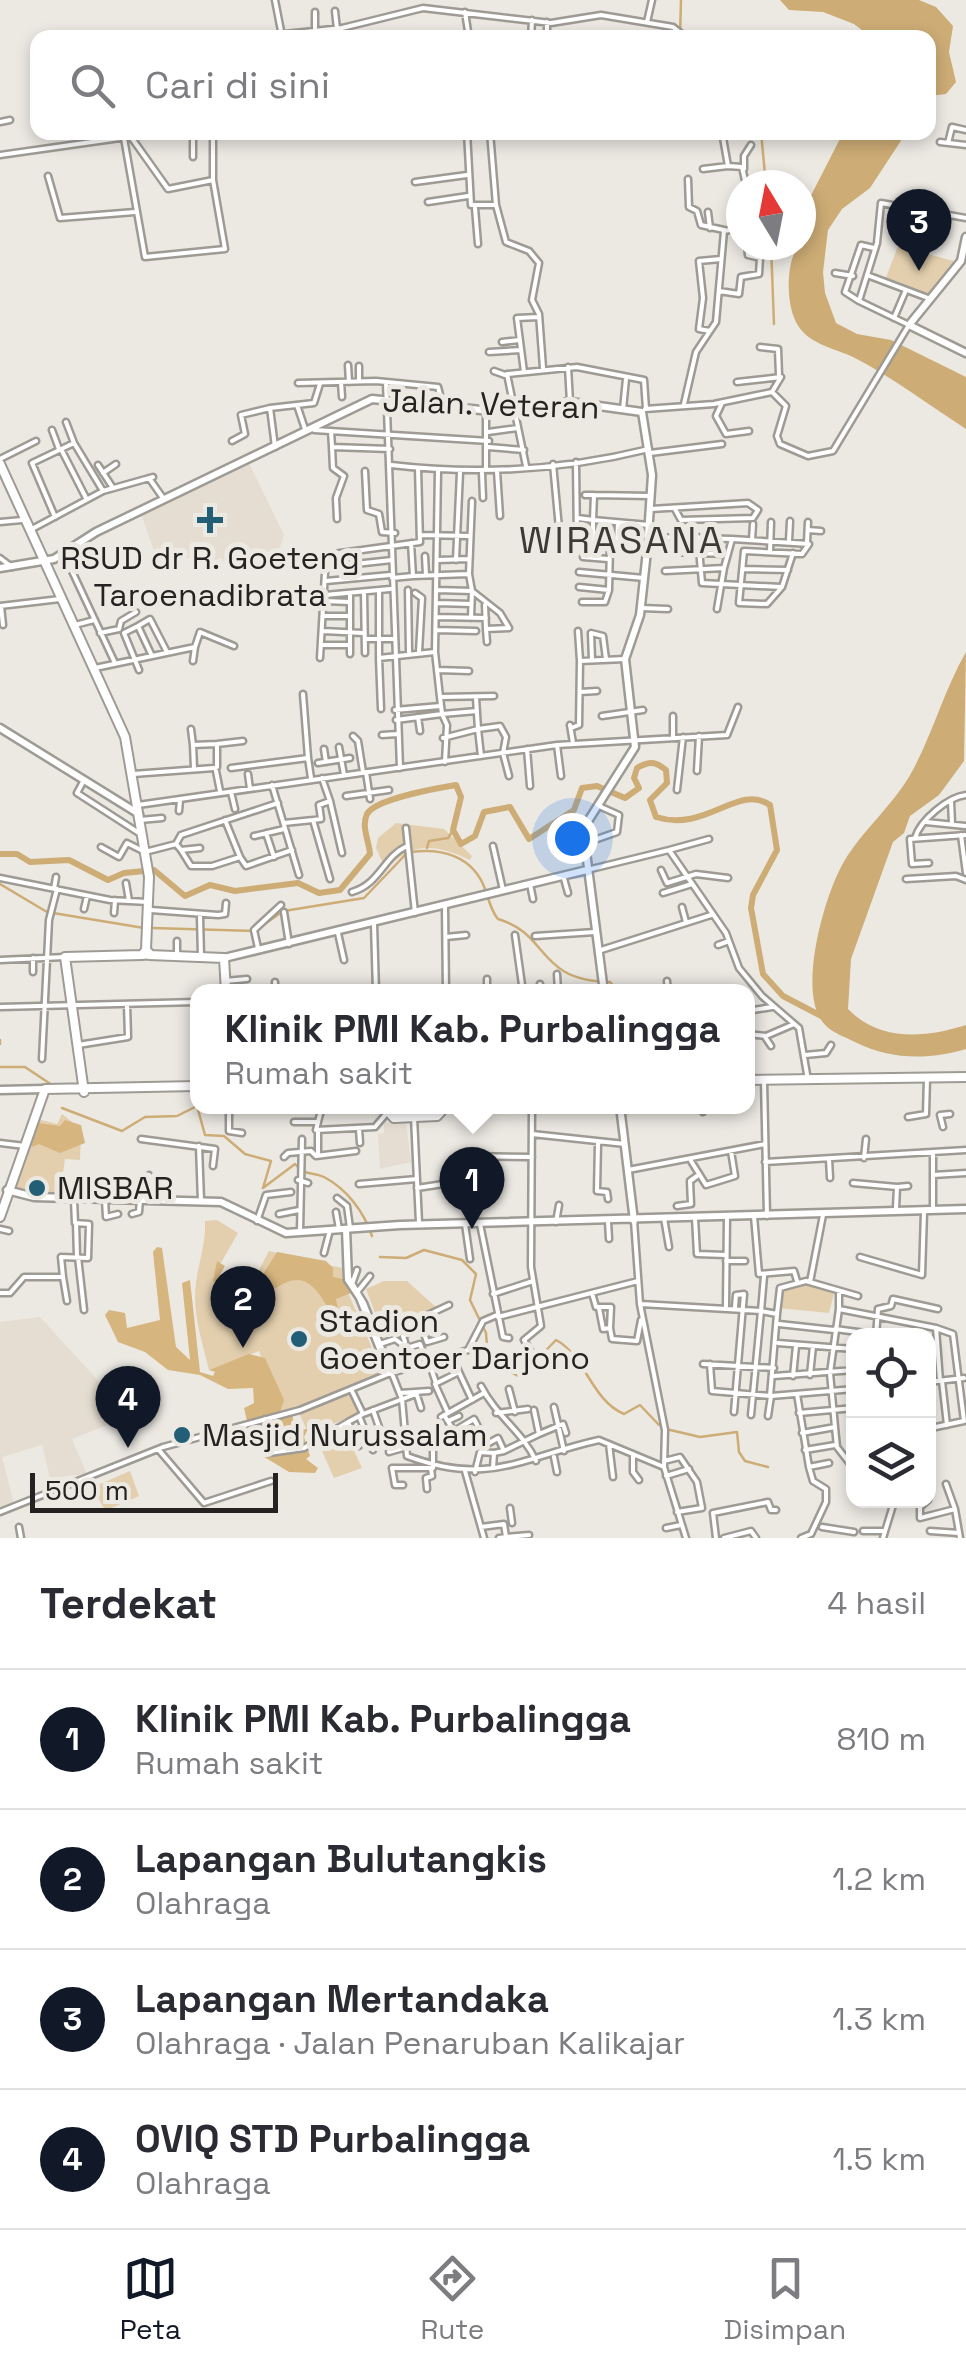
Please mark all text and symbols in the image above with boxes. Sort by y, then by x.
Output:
search box [30,30,936,140]
icon: search [65,58,120,113]
text: Cari di sini [145,61,330,109]
north arrow [726,170,816,260]
pin: 3 [886,188,952,271]
street label: Jalan. Veteran [382,380,600,428]
marker: RSUD dr R. Goeteng Taroenadibrata [197,507,223,533]
district label: WIRASANA [519,516,725,564]
place label: RSUD dr R. Goeteng Taroenadibrata [60,538,360,615]
your location [547,813,598,864]
popup [190,984,755,1114]
text: Klinik PMI Kab. Purbalingga [224,1005,721,1053]
text: Rumah sakit [224,1053,413,1093]
pin: 1 [440,1146,504,1229]
place label: MISBAR [57,1168,173,1208]
marker: MISBAR [26,1177,48,1199]
pin: 2 [210,1266,276,1348]
place label: Stadion Goentoer Darjono [319,1301,590,1378]
marker: Stadion Goentoer Darjono [288,1328,310,1350]
map controls [846,1328,936,1508]
button: locate [846,1328,936,1418]
pin: 4 [96,1366,160,1448]
place label: Masjid Nurussalam [202,1415,488,1455]
button: layers [846,1418,936,1508]
marker: Masjid Nurussalam [171,1424,193,1446]
scale bar [30,1468,278,1512]
text: 500 m [45,1472,129,1508]
text: Terdekat [40,1577,217,1630]
text: 4 hasil [827,1583,926,1623]
text: Klinik PMI Kab. Purbalingga [135,1695,631,1743]
text: 1 [65,1719,80,1759]
text: 810 m [836,1719,926,1759]
text: Rumah sakit [135,1743,323,1783]
text: Lapangan Bulutangkis [135,1835,547,1883]
text: 2 [63,1859,82,1899]
text: 1.2 km [832,1859,926,1899]
text: Olahraga [135,1883,271,1923]
text: Lapangan Mertandaka [135,1975,549,2023]
text: 3 [63,1999,82,2039]
text: 1.3 km [832,1999,926,2039]
text: Olahraga · Jalan Penaruban Kalikajar [135,2023,685,2063]
text: OVIQ STD Purbalingga [135,2115,530,2163]
text: 4 [62,2139,83,2179]
text: 1.5 km [832,2139,926,2179]
text: Olahraga [135,2163,271,2203]
tab: Peta [120,2251,181,2347]
tab: Rute [421,2251,484,2347]
tab: Disimpan [724,2251,846,2347]

